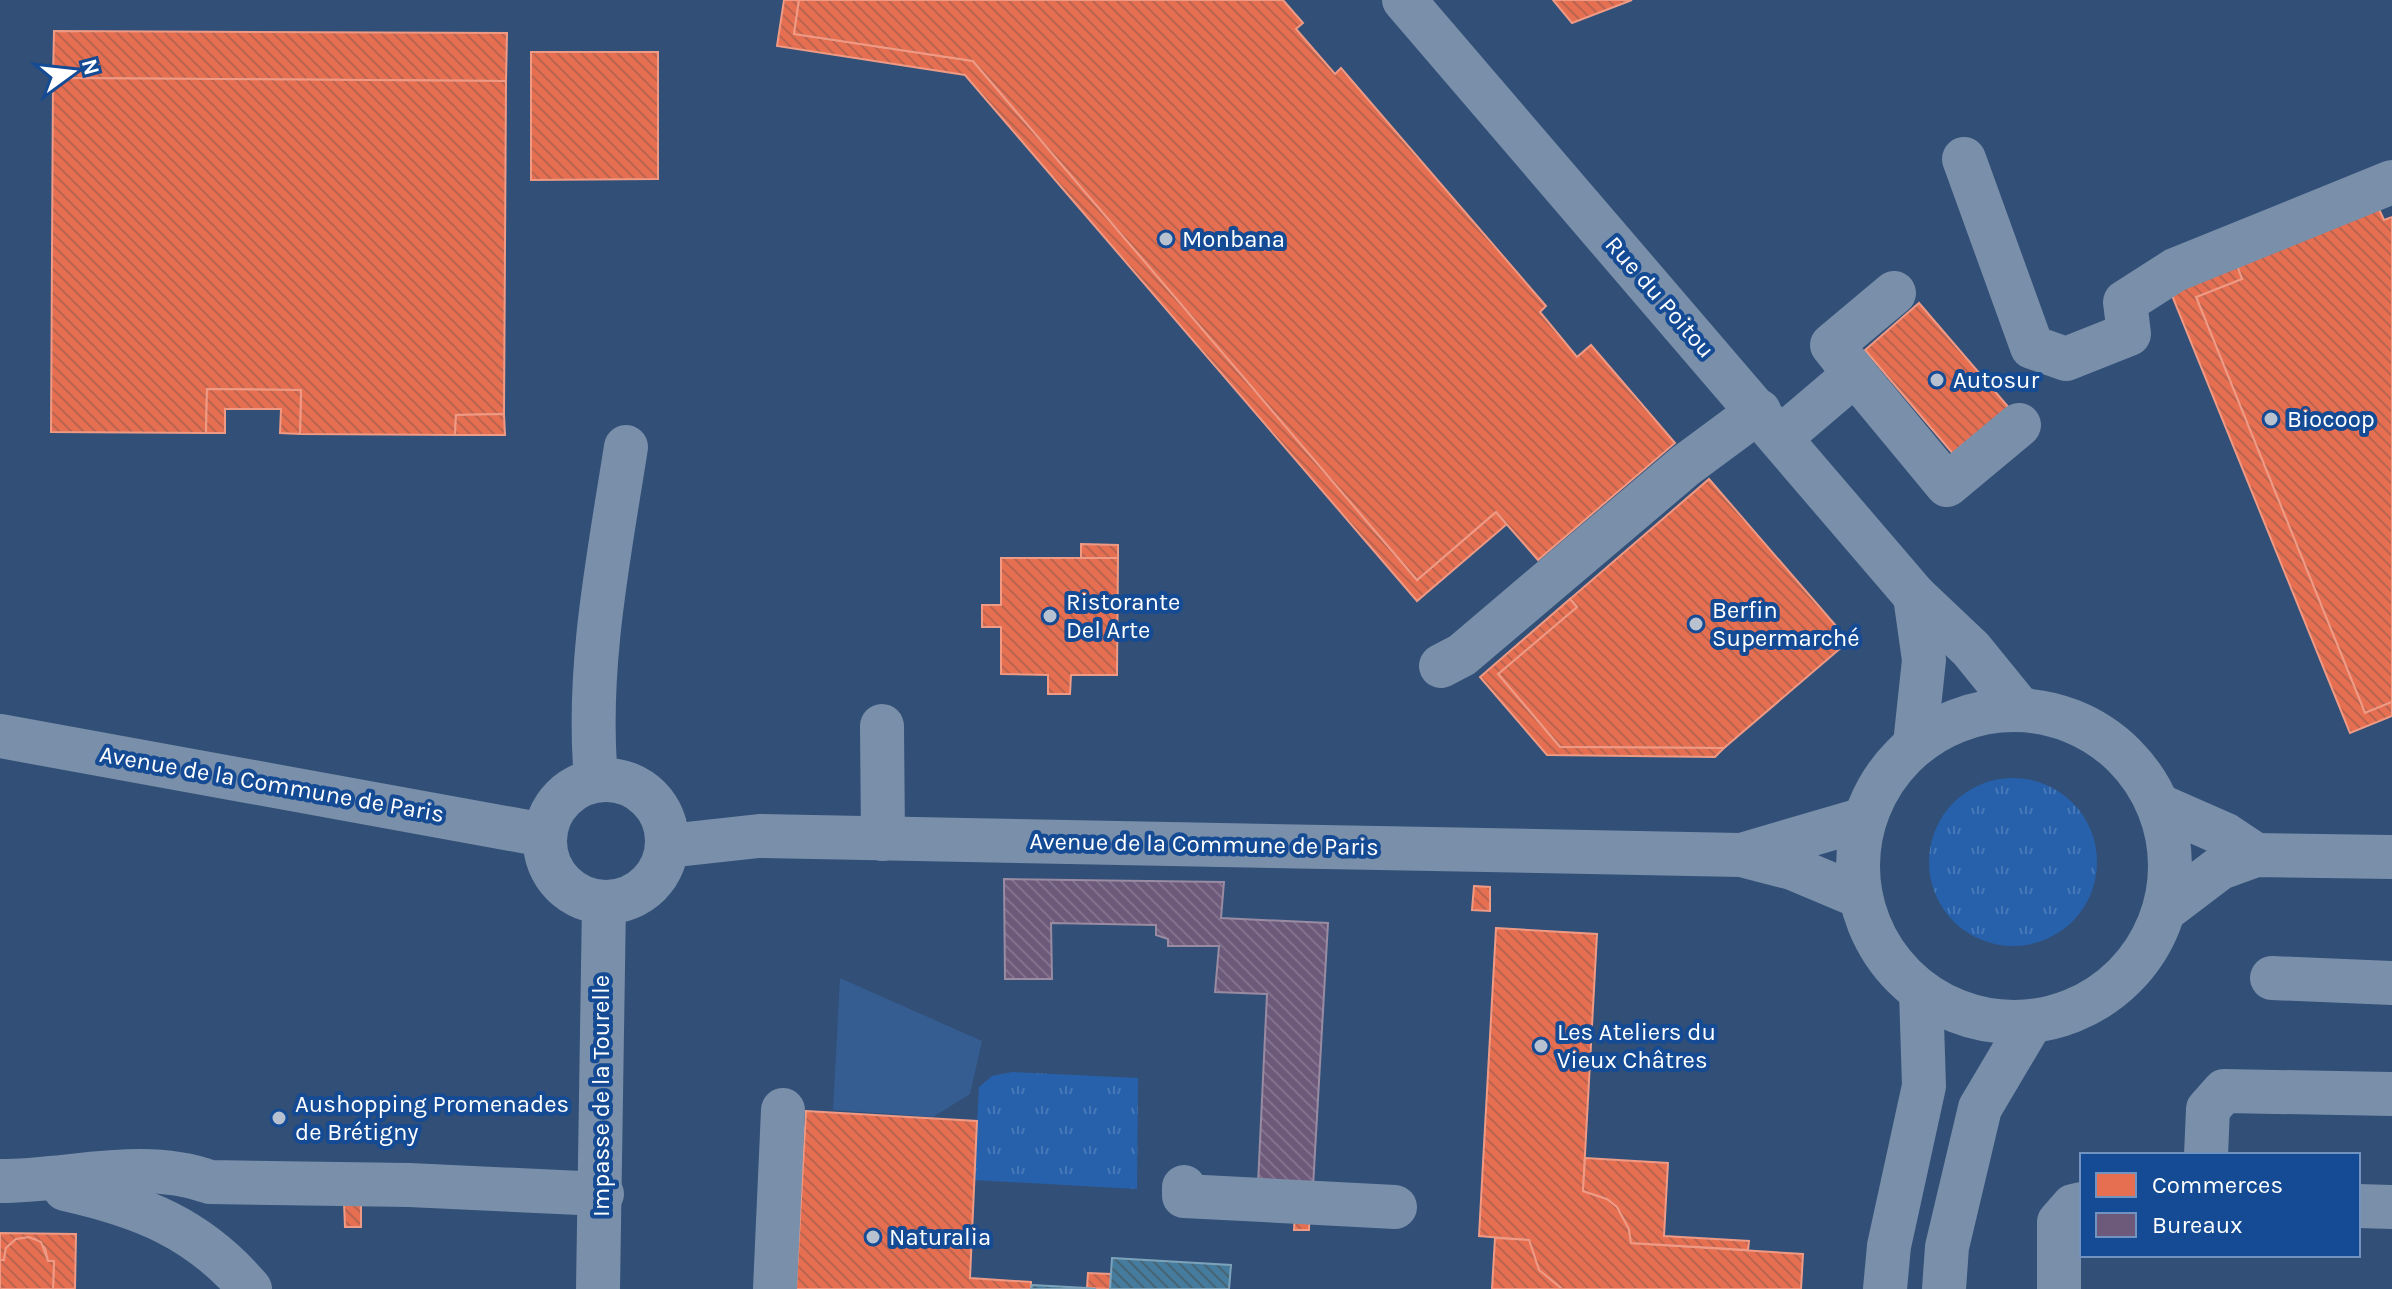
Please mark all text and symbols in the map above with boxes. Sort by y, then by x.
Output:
north arrow [32,32,112,112]
text: N [76,56,105,78]
place label: Monbana [1182,225,1285,253]
marker: Monbana [1157,230,1175,248]
street label: Rue du Poitou [1600,230,1720,364]
place label: Autosur [1953,366,2040,394]
marker: Autosur [1928,371,1946,389]
place label: Biocoop [2287,405,2375,433]
marker: Biocoop [2262,410,2280,428]
place label: Ristorante Del Arte [1066,588,1180,644]
place label: Berfin Supermarché [1712,596,1860,652]
marker: Ristorante Del Arte [1041,607,1059,625]
marker: Berfin Supermarché [1687,615,1705,633]
street label: Avenue de la Commune de Paris [97,740,447,828]
street label: Avenue de la Commune de Paris [1029,827,1379,861]
street label: Impasse de la Tourelle [587,975,615,1217]
place label: Les Ateliers du Vieux Châtres [1557,1018,1716,1074]
marker: Les Ateliers du Vieux Châtres [1532,1037,1550,1055]
place label: Aushopping Promenades de Brétigny [295,1090,569,1146]
marker: Aushopping Promenades de Brétigny [270,1109,288,1127]
legend [2080,1153,2360,1257]
text: Commerces [2152,1171,2283,1199]
text: Bureaux [2152,1211,2242,1239]
place label: Naturalia [889,1223,991,1251]
marker: Naturalia [864,1228,882,1246]

